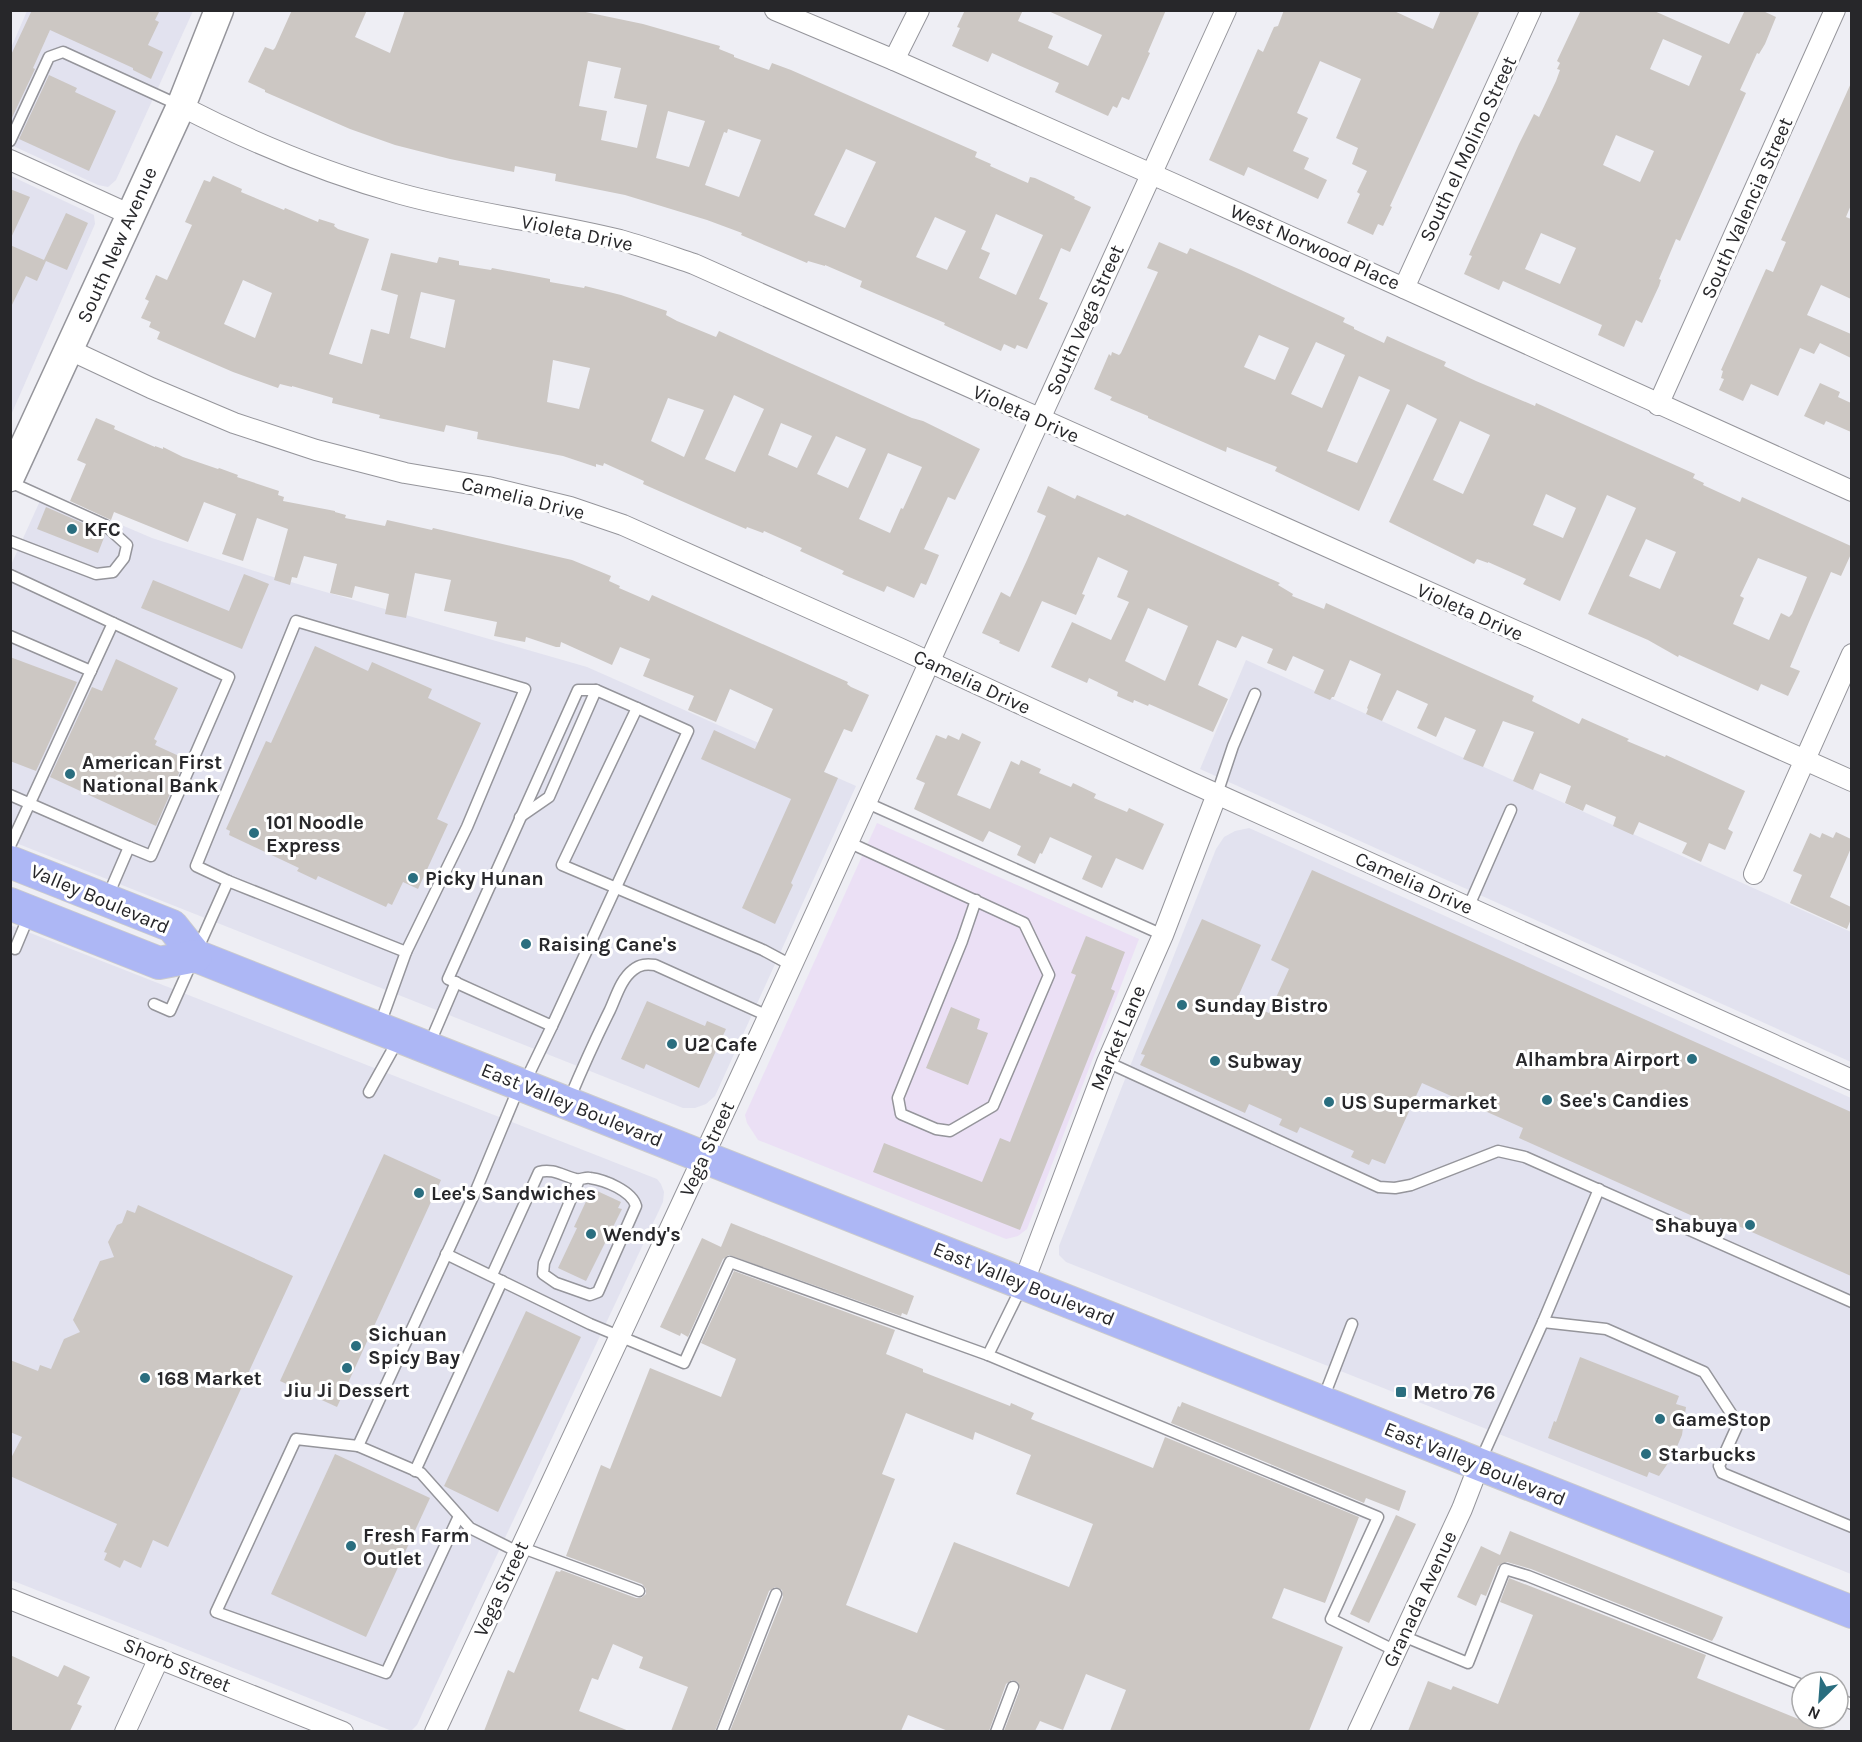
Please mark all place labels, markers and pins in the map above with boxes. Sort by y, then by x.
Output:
place label: KFC [84,518,121,541]
marker: KFC [65,522,79,536]
place label: American First National Bank [82,751,222,797]
marker: American First National Bank [63,767,77,781]
place label: 101 Noodle Express [266,811,364,857]
marker: 101 Noodle Express [247,826,261,840]
place label: Picky Hunan [425,867,544,890]
marker: Picky Hunan [406,871,420,885]
place label: Raising Cane's [538,933,677,956]
marker: Raising Cane's [519,937,533,951]
place label: Sunday Bistro [1194,994,1328,1017]
marker: Sunday Bistro [1175,998,1189,1012]
place label: U2 Cafe [684,1033,757,1056]
marker: U2 Cafe [665,1037,679,1051]
place label: Alhambra Airport [1515,1048,1680,1071]
place label: Subway [1227,1050,1302,1073]
marker: Alhambra Airport [1685,1052,1699,1066]
marker: Subway [1208,1054,1222,1068]
place label: See's Candies [1559,1089,1689,1112]
place label: US Supermarket [1341,1091,1498,1114]
marker: See's Candies [1540,1093,1554,1107]
marker: US Supermarket [1322,1095,1336,1109]
place label: Lee's Sandwiches [431,1182,596,1205]
marker: Lee's Sandwiches [412,1186,426,1200]
place label: Shabuya [1655,1214,1738,1237]
marker: Shabuya [1743,1218,1757,1232]
place label: Wendy's [603,1223,681,1246]
marker: Wendy's [584,1227,598,1241]
place label: Sichuan Spicy Bay [368,1323,460,1369]
marker: Sichuan Spicy Bay [349,1339,363,1353]
marker: Jiu Ji Dessert [340,1361,354,1375]
place label: 168 Market [157,1367,262,1390]
marker: 168 Market [138,1371,152,1385]
place label: Jiu Ji Dessert [284,1379,410,1402]
place label: Metro 76 [1413,1381,1495,1404]
marker: Metro 76 [1394,1385,1408,1399]
place label: GameStop [1672,1408,1771,1431]
marker: GameStop [1653,1412,1667,1426]
place label: Starbucks [1658,1443,1756,1466]
marker: Starbucks [1639,1447,1653,1461]
place label: Fresh Farm Outlet [363,1524,469,1570]
marker: Fresh Farm Outlet [344,1539,358,1553]

